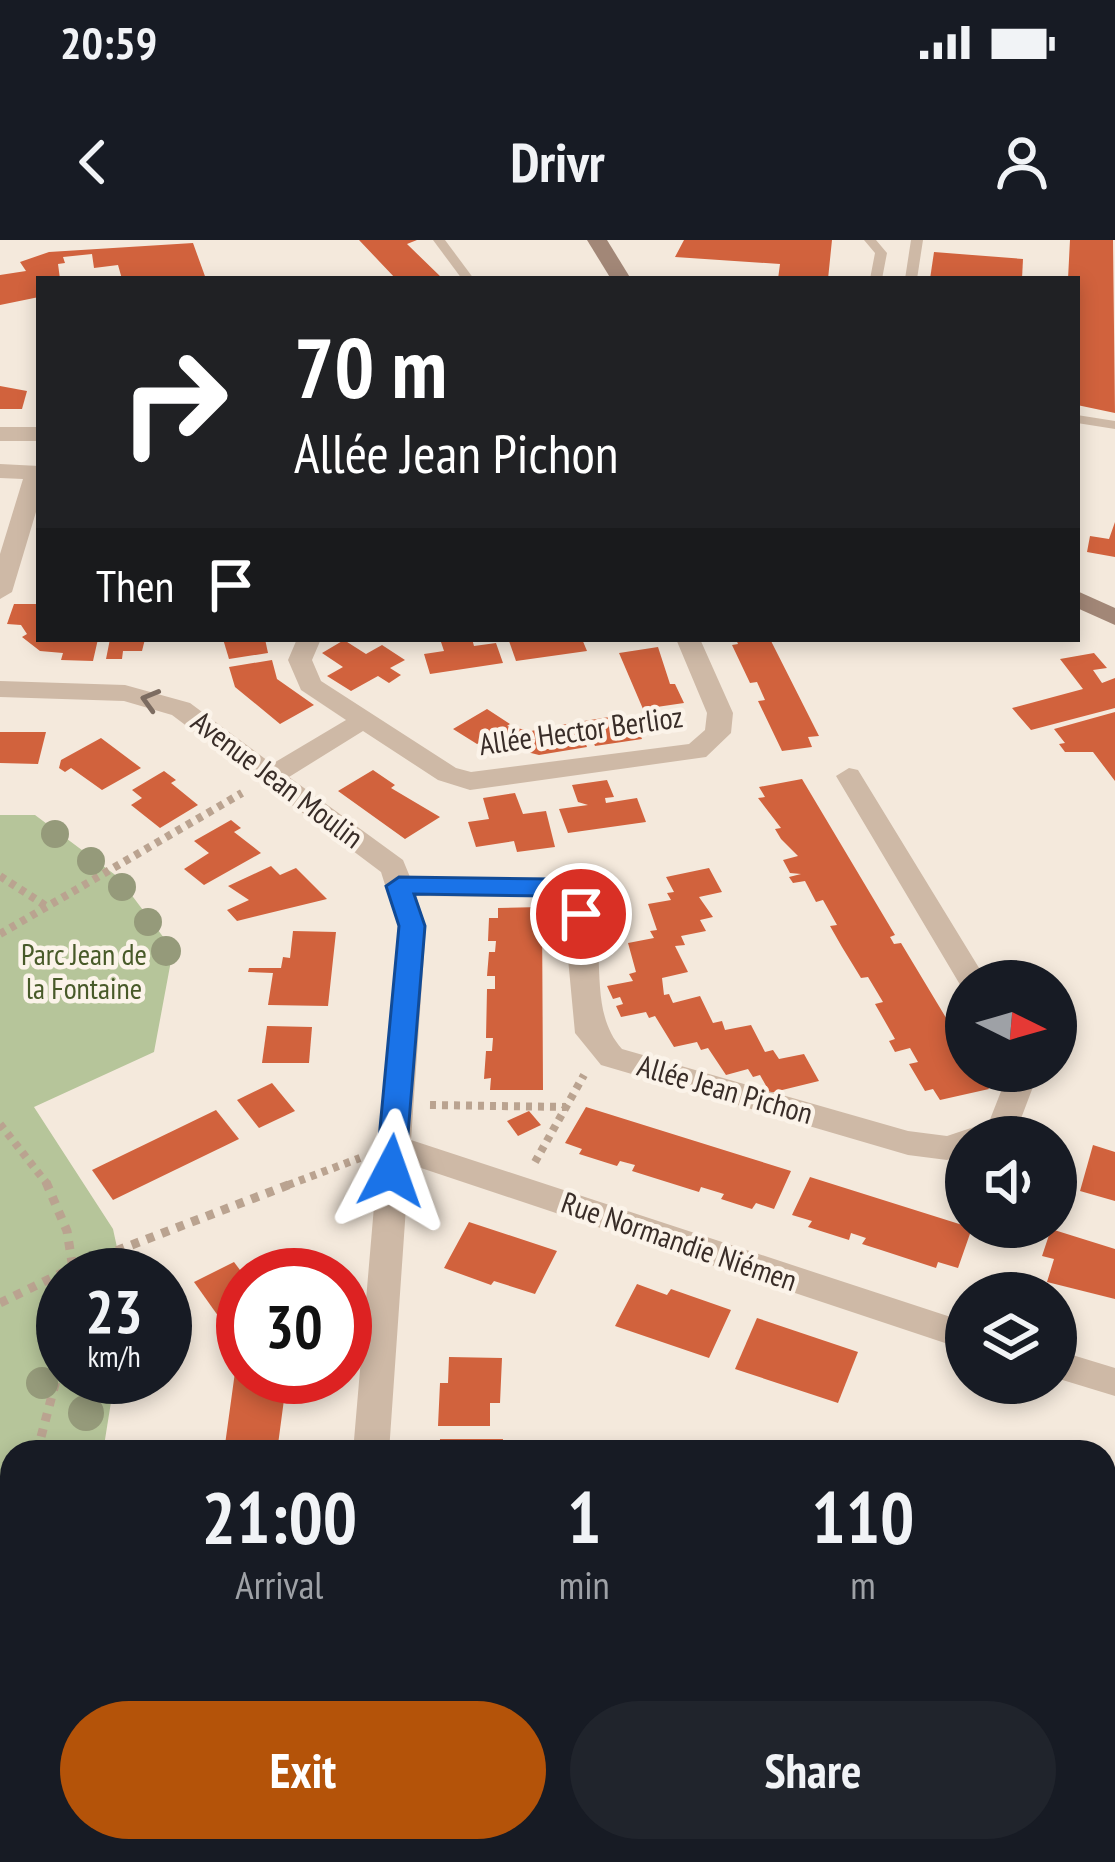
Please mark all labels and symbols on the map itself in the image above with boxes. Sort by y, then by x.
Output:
one-way arrow [141,689,162,714]
street label: Allée Hector Berlioz [476,696,685,763]
street label: Avenue Jean Moulin [184,702,372,856]
pin [530,863,632,965]
park label: Parc Jean de la Fontaine [21,934,147,1007]
north arrow [945,960,1077,1092]
street label: Allée Jean Pichon [633,1045,817,1132]
position arrow [328,1108,454,1234]
street label: Rue Normandie Niémen [557,1182,802,1299]
speed limit sign: 30 [216,1248,372,1404]

